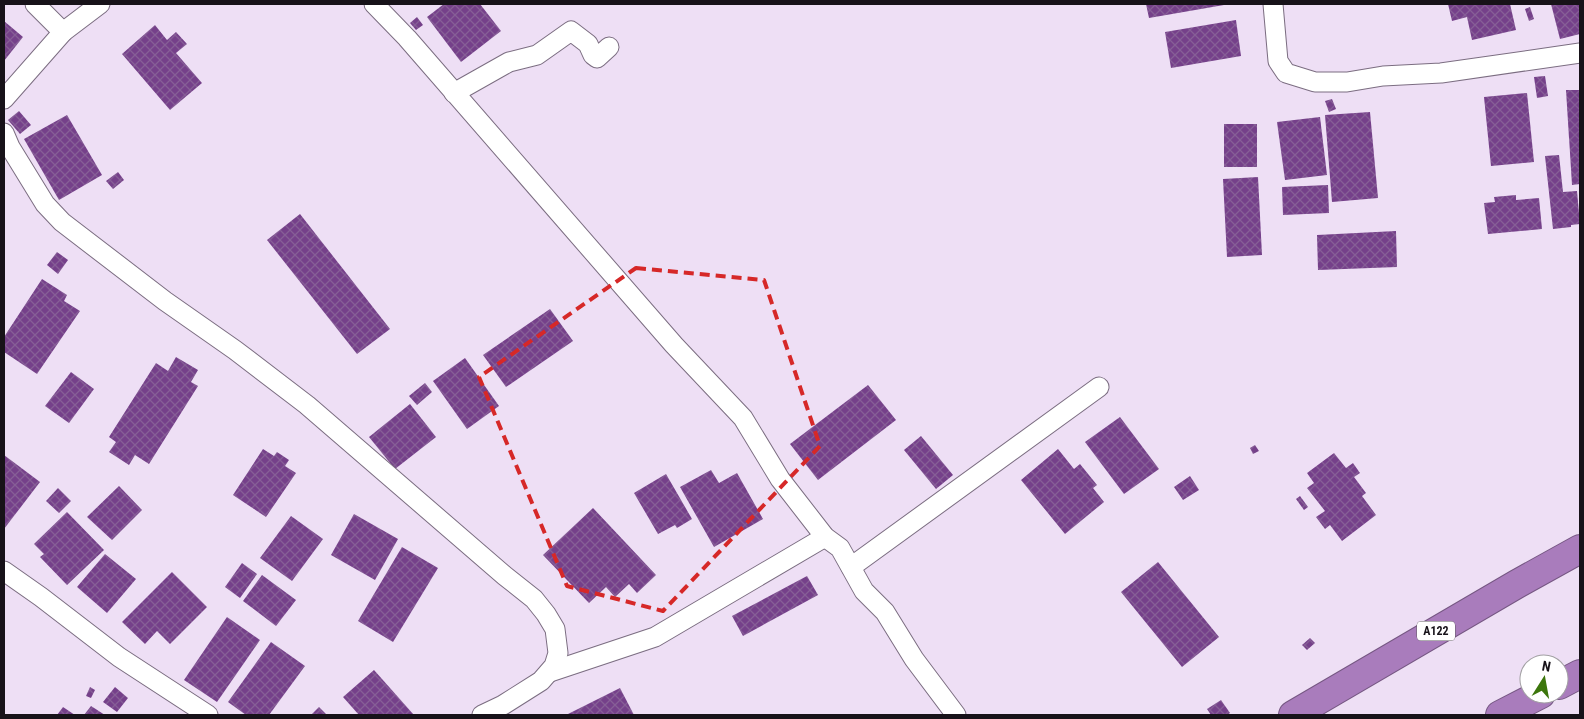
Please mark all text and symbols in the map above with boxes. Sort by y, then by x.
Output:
road number: A122 [1417,622,1455,640]
north arrow [1519,654,1569,704]
text: N [1541,658,1552,675]

